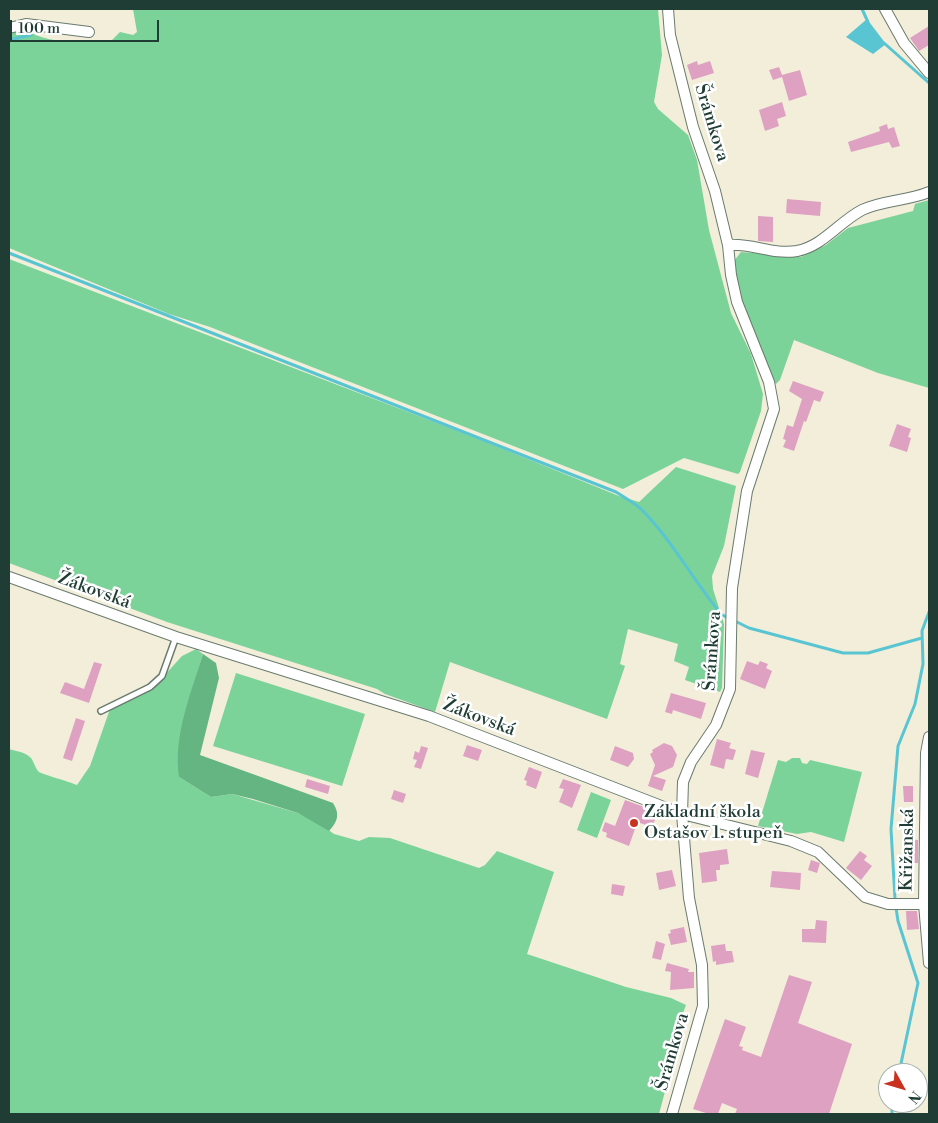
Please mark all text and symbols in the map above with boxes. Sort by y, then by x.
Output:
scale bar [12,10,161,42]
text: 100 m [18,19,60,38]
street label: Šrámkova [689,82,733,164]
street label: Žákovská [55,568,133,614]
street label: Šrámkova [699,610,727,692]
street label: Žákovská [440,694,518,742]
place label: Základní škola Ostašov 1. stupeň [644,802,783,844]
street label: Křižanská [896,808,920,892]
marker: Základní škola Ostašov 1. stupeň [628,817,640,829]
street label: Šrámkova [652,1011,694,1093]
north arrow [878,1063,928,1113]
text: N [903,1087,924,1107]

